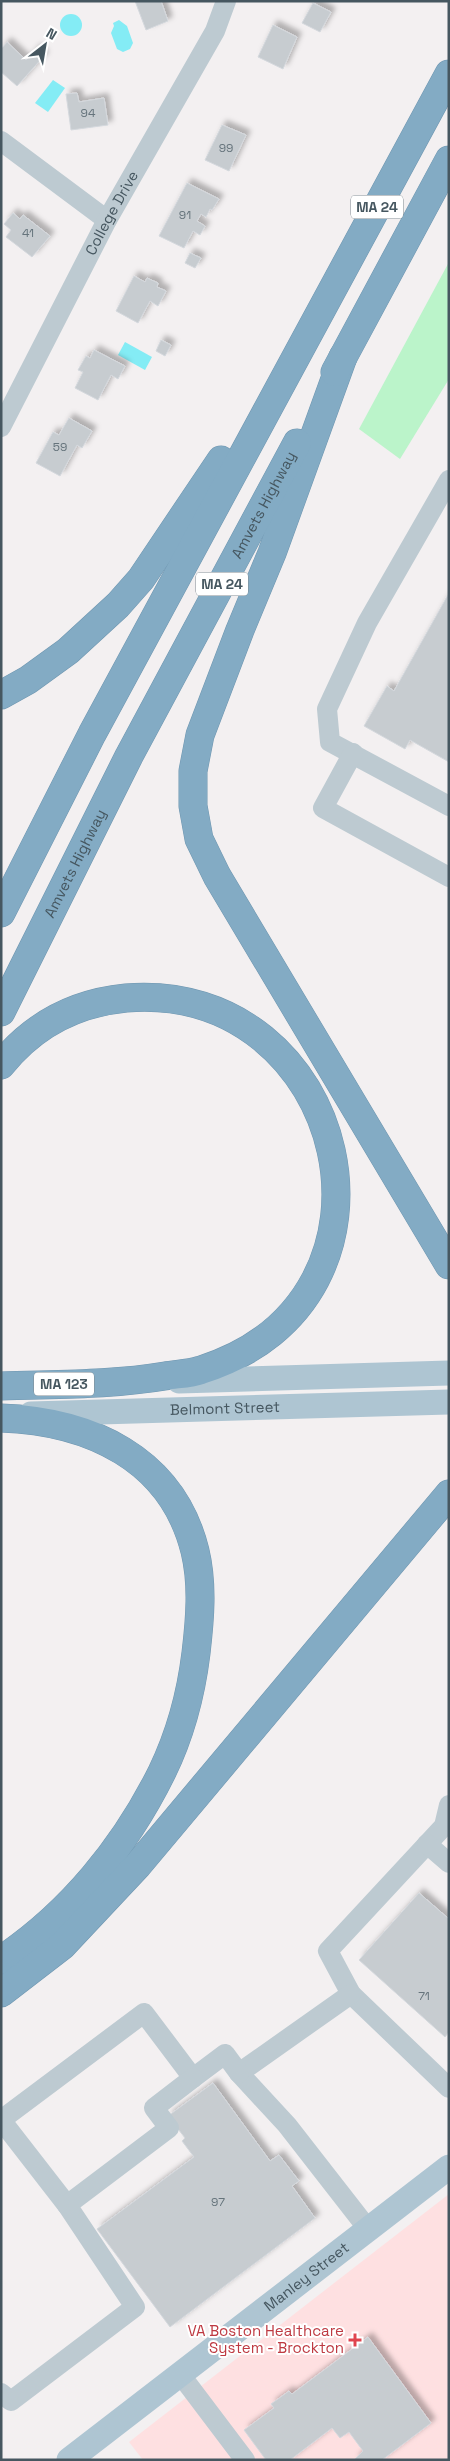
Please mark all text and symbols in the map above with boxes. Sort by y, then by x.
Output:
north arrow [20,20,70,70]
text: N [43,24,60,44]
house number: 94 [81,105,96,121]
house number: 99 [219,140,233,156]
street label: College Drive [81,167,142,258]
road number: MA 24 [351,196,403,218]
house number: 91 [179,207,191,223]
house number: 41 [22,225,34,241]
house number: 59 [53,439,67,455]
street label: Amvets Highway [227,448,300,562]
road number: MA 24 [196,572,248,596]
street label: Amvets Highway [40,806,110,921]
road number: MA 123 [34,1372,94,1396]
street label: Belmont Street [169,1397,280,1419]
house number: 71 [418,1988,430,2004]
house number: 97 [211,2194,225,2210]
street label: Manley Street [260,2238,353,2315]
place label: VA Boston Healthcare System - Brockton [188,2321,344,2357]
marker: VA Boston Healthcare System - Brockton [348,2333,362,2347]

